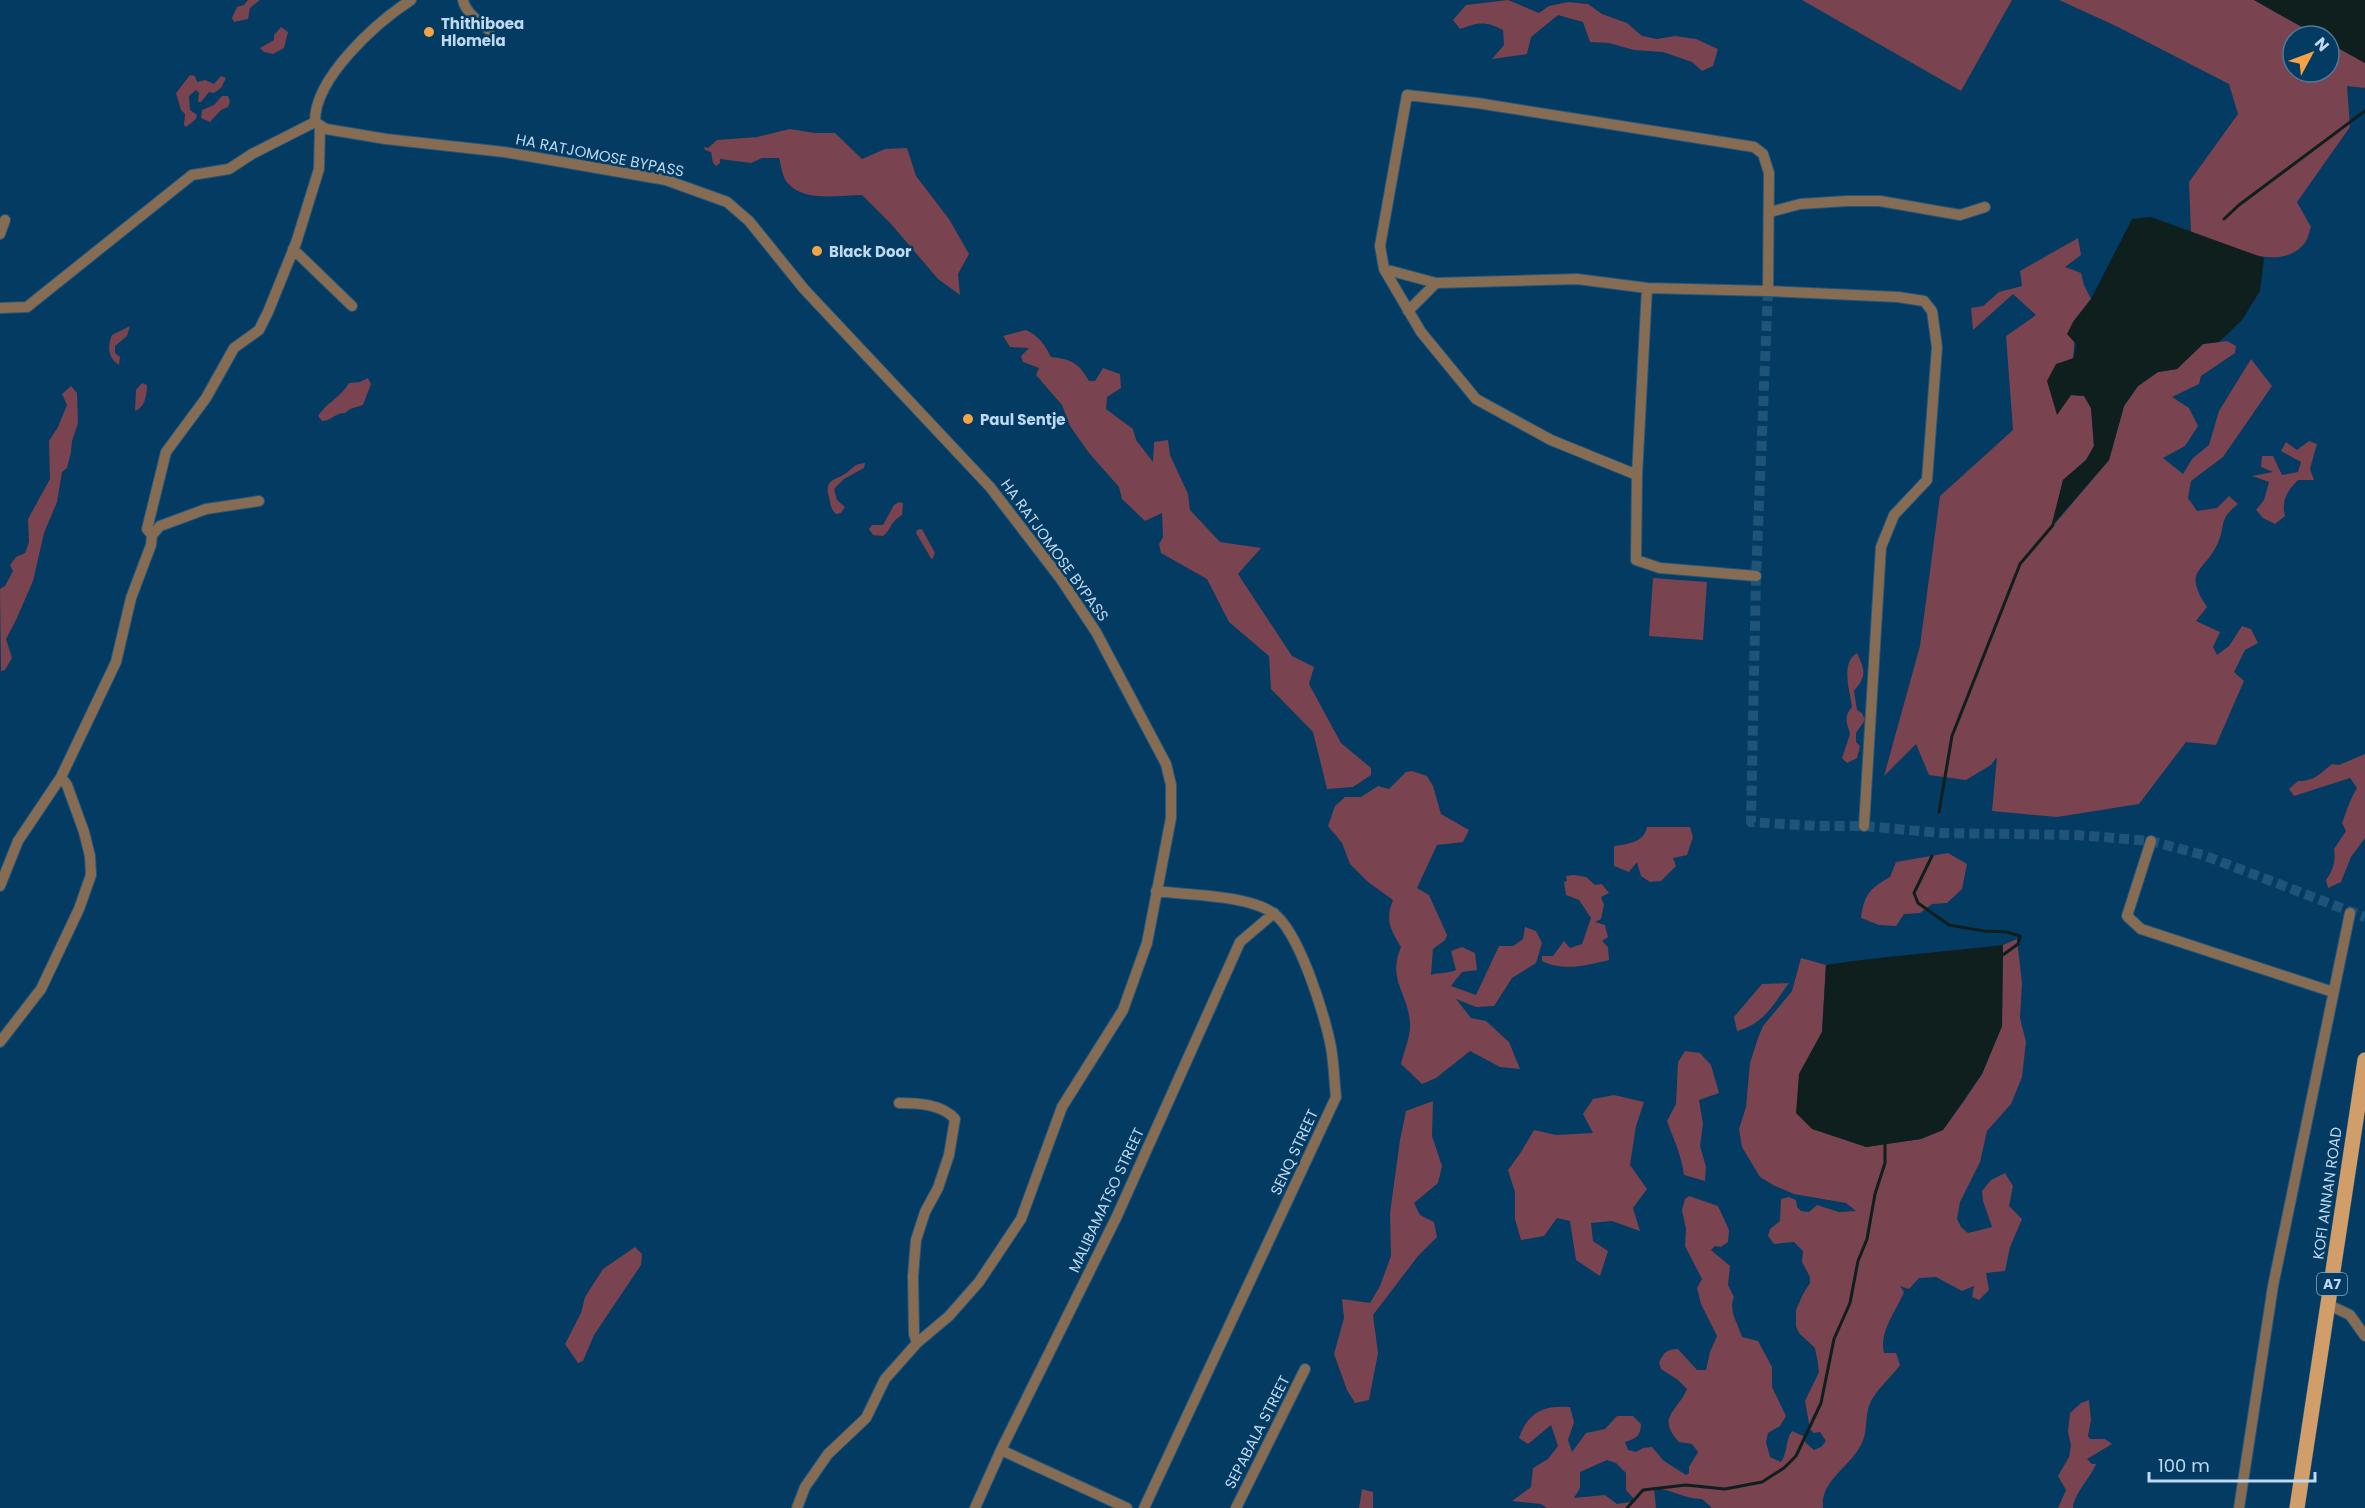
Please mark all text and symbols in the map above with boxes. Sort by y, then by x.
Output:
place label: Thithiboea Hlomela [441,13,524,51]
north arrow [2281,24,2341,84]
marker: Thithiboea Hlomela [422,25,436,39]
text: N [2309,32,2335,57]
street label: HA RATJOMOSE BYPASS [514,128,686,182]
place label: Black Door [829,241,912,262]
marker: Black Door [810,244,824,258]
place label: Paul Sentje [980,409,1066,430]
marker: Paul Sentje [961,412,975,426]
street label: HA RATJOMOSE BYPASS [996,475,1114,625]
street label: SENQ STREET [1265,1106,1323,1198]
street label: MALIBAMATSO STREET [1063,1124,1149,1276]
street label: KOFI ANNAN ROAD [2307,1125,2347,1261]
road number: A7 [2317,1273,2347,1295]
street label: SEPABALA STREET [1219,1372,1295,1492]
scale bar [2149,1445,2316,1483]
text: 100 m [2158,1453,2210,1478]

